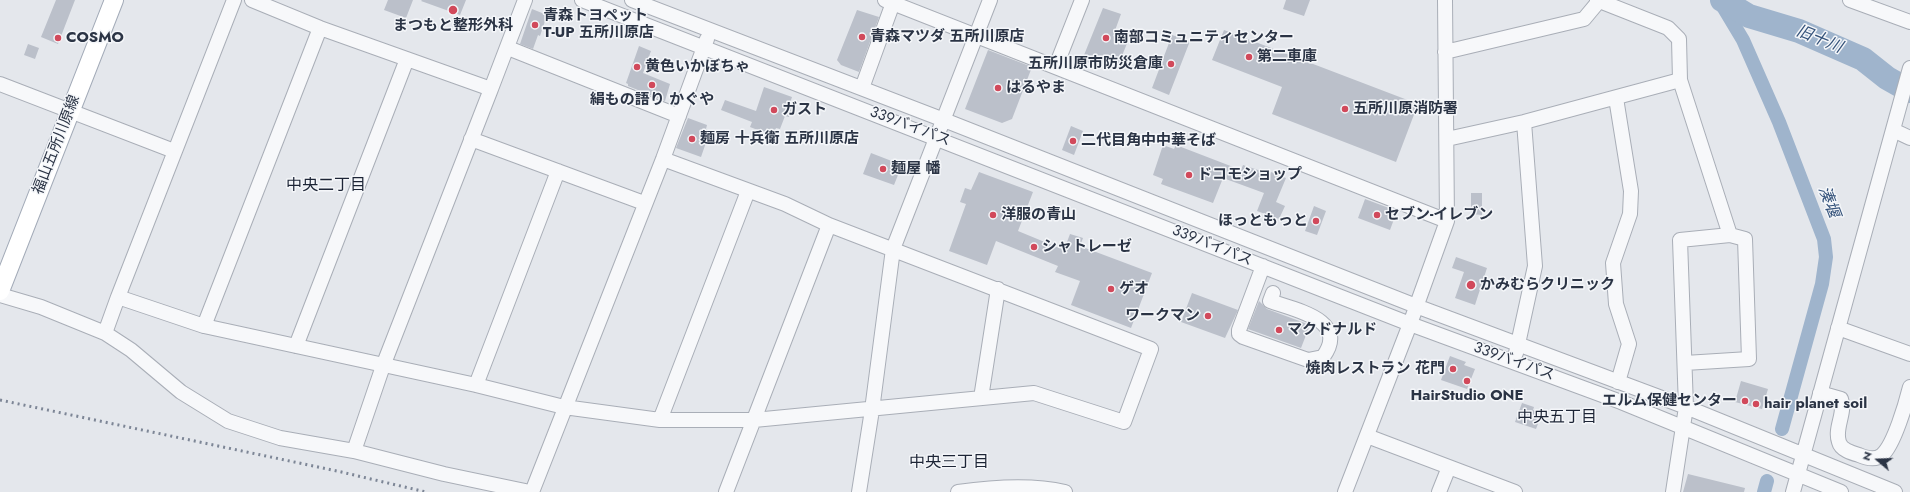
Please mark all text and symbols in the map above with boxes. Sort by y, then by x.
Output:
marker: まつもと整形外科 [447,4,459,16]
place label: 青森トヨペット T-UP 五所川原店 [543,7,654,42]
place label: まつもと整形外科 [393,17,513,35]
marker: 青森トヨペット T-UP 五所川原店 [530,20,540,30]
water label: 旧十川 [1793,22,1845,58]
place label: 青森マツダ 五所川原店 [870,28,1024,46]
place label: COSMO [66,29,124,47]
place label: 南部コミュニティセンター [1114,29,1294,47]
marker: 青森マツダ 五所川原店 [857,32,867,42]
marker: COSMO [53,33,63,43]
marker: 南部コミュニティセンター [1101,33,1111,43]
place label: 第二車庫 [1257,48,1317,66]
marker: 第二車庫 [1244,52,1254,62]
place label: 五所川原市防災倉庫 [1028,55,1163,73]
place label: 黄色いかぼちゃ [645,58,750,76]
marker: 五所川原市防災倉庫 [1166,59,1176,69]
marker: 黄色いかぼちゃ [632,62,642,72]
place label: はるやま [1006,79,1066,97]
marker: 絹もの語り かぐや [647,80,657,90]
marker: はるやま [993,83,1003,93]
place label: 絹もの語り かぐや [590,91,714,109]
street label: 福山五所川原線 [30,93,84,197]
place label: 五所川原消防署 [1353,100,1458,118]
place label: ガスト [782,101,827,119]
street label: 339バイパス [867,103,953,151]
marker: 五所川原消防署 [1340,104,1350,114]
marker: ガスト [769,105,779,115]
place label: 麺房 十兵衛 五所川原店 [700,130,859,148]
place label: 二代目角中中華そば [1081,132,1216,150]
marker: 麺房 十兵衛 五所川原店 [687,134,697,144]
marker: 二代目角中中華そば [1068,136,1078,146]
place label: 麺屋 幡 [891,160,940,178]
marker: 麺屋 幡 [878,164,888,174]
place label: ドコモショップ [1197,166,1302,184]
marker: ドコモショップ [1184,170,1194,180]
district label: 中央二丁目 [286,176,366,196]
water label: 湊堰 [1813,184,1843,220]
place label: 洋服の青山 [1001,206,1076,224]
place label: セブン-イレブン [1385,206,1493,224]
marker: 洋服の青山 [988,210,998,220]
marker: セブン-イレブン [1372,210,1382,220]
place label: ほっともっと [1218,212,1308,230]
marker: ほっともっと [1311,216,1321,226]
street label: 339バイパス [1169,222,1255,270]
place label: シャトレーゼ [1042,238,1132,256]
marker: シャトレーゼ [1029,242,1039,252]
place label: かみむらクリニック [1480,276,1615,294]
marker: かみむらクリニック [1465,279,1477,291]
place label: ゲオ [1119,280,1149,298]
marker: ゲオ [1106,284,1116,294]
place label: ワークマン [1125,307,1200,325]
marker: ワークマン [1203,311,1213,321]
place label: マクドナルド [1287,321,1377,339]
marker: マクドナルド [1274,325,1284,335]
street label: 339バイパス [1471,339,1557,385]
place label: 焼肉レストラン 花門 [1306,360,1445,378]
marker: 焼肉レストラン 花門 [1448,364,1458,374]
marker: HairStudio ONE [1462,376,1472,386]
place label: HairStudio ONE [1411,387,1523,405]
place label: エルム保健センター [1602,392,1737,410]
place label: hair planet soil [1764,395,1867,413]
marker: エルム保健センター [1740,396,1750,406]
marker: hair planet soil [1751,399,1761,409]
district label: 中央五丁目 [1517,408,1597,428]
north arrow [1858,440,1898,480]
text: N [1858,449,1876,463]
district label: 中央三丁目 [909,453,989,473]

